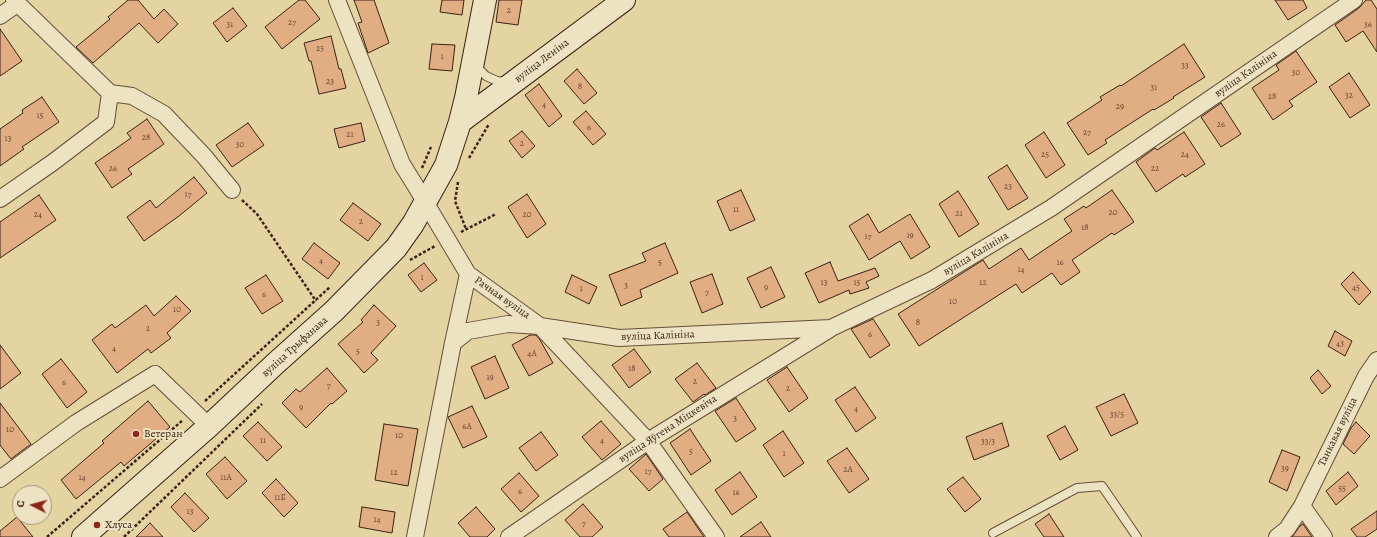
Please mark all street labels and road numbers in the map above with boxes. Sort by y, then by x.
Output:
street label: вуліца Леніна [512,36,572,86]
street label: вуліца Калініна [1212,47,1280,101]
street label: вуліца Калініна [941,229,1011,279]
street label: Рачная вуліца [472,274,532,322]
street label: вуліца Трыфанава [259,314,331,380]
street label: вуліца Калініна [621,328,695,344]
street label: вуліца Яўгена Міцкевіча [616,392,720,466]
street label: Танкавая вуліца [1316,395,1360,469]

